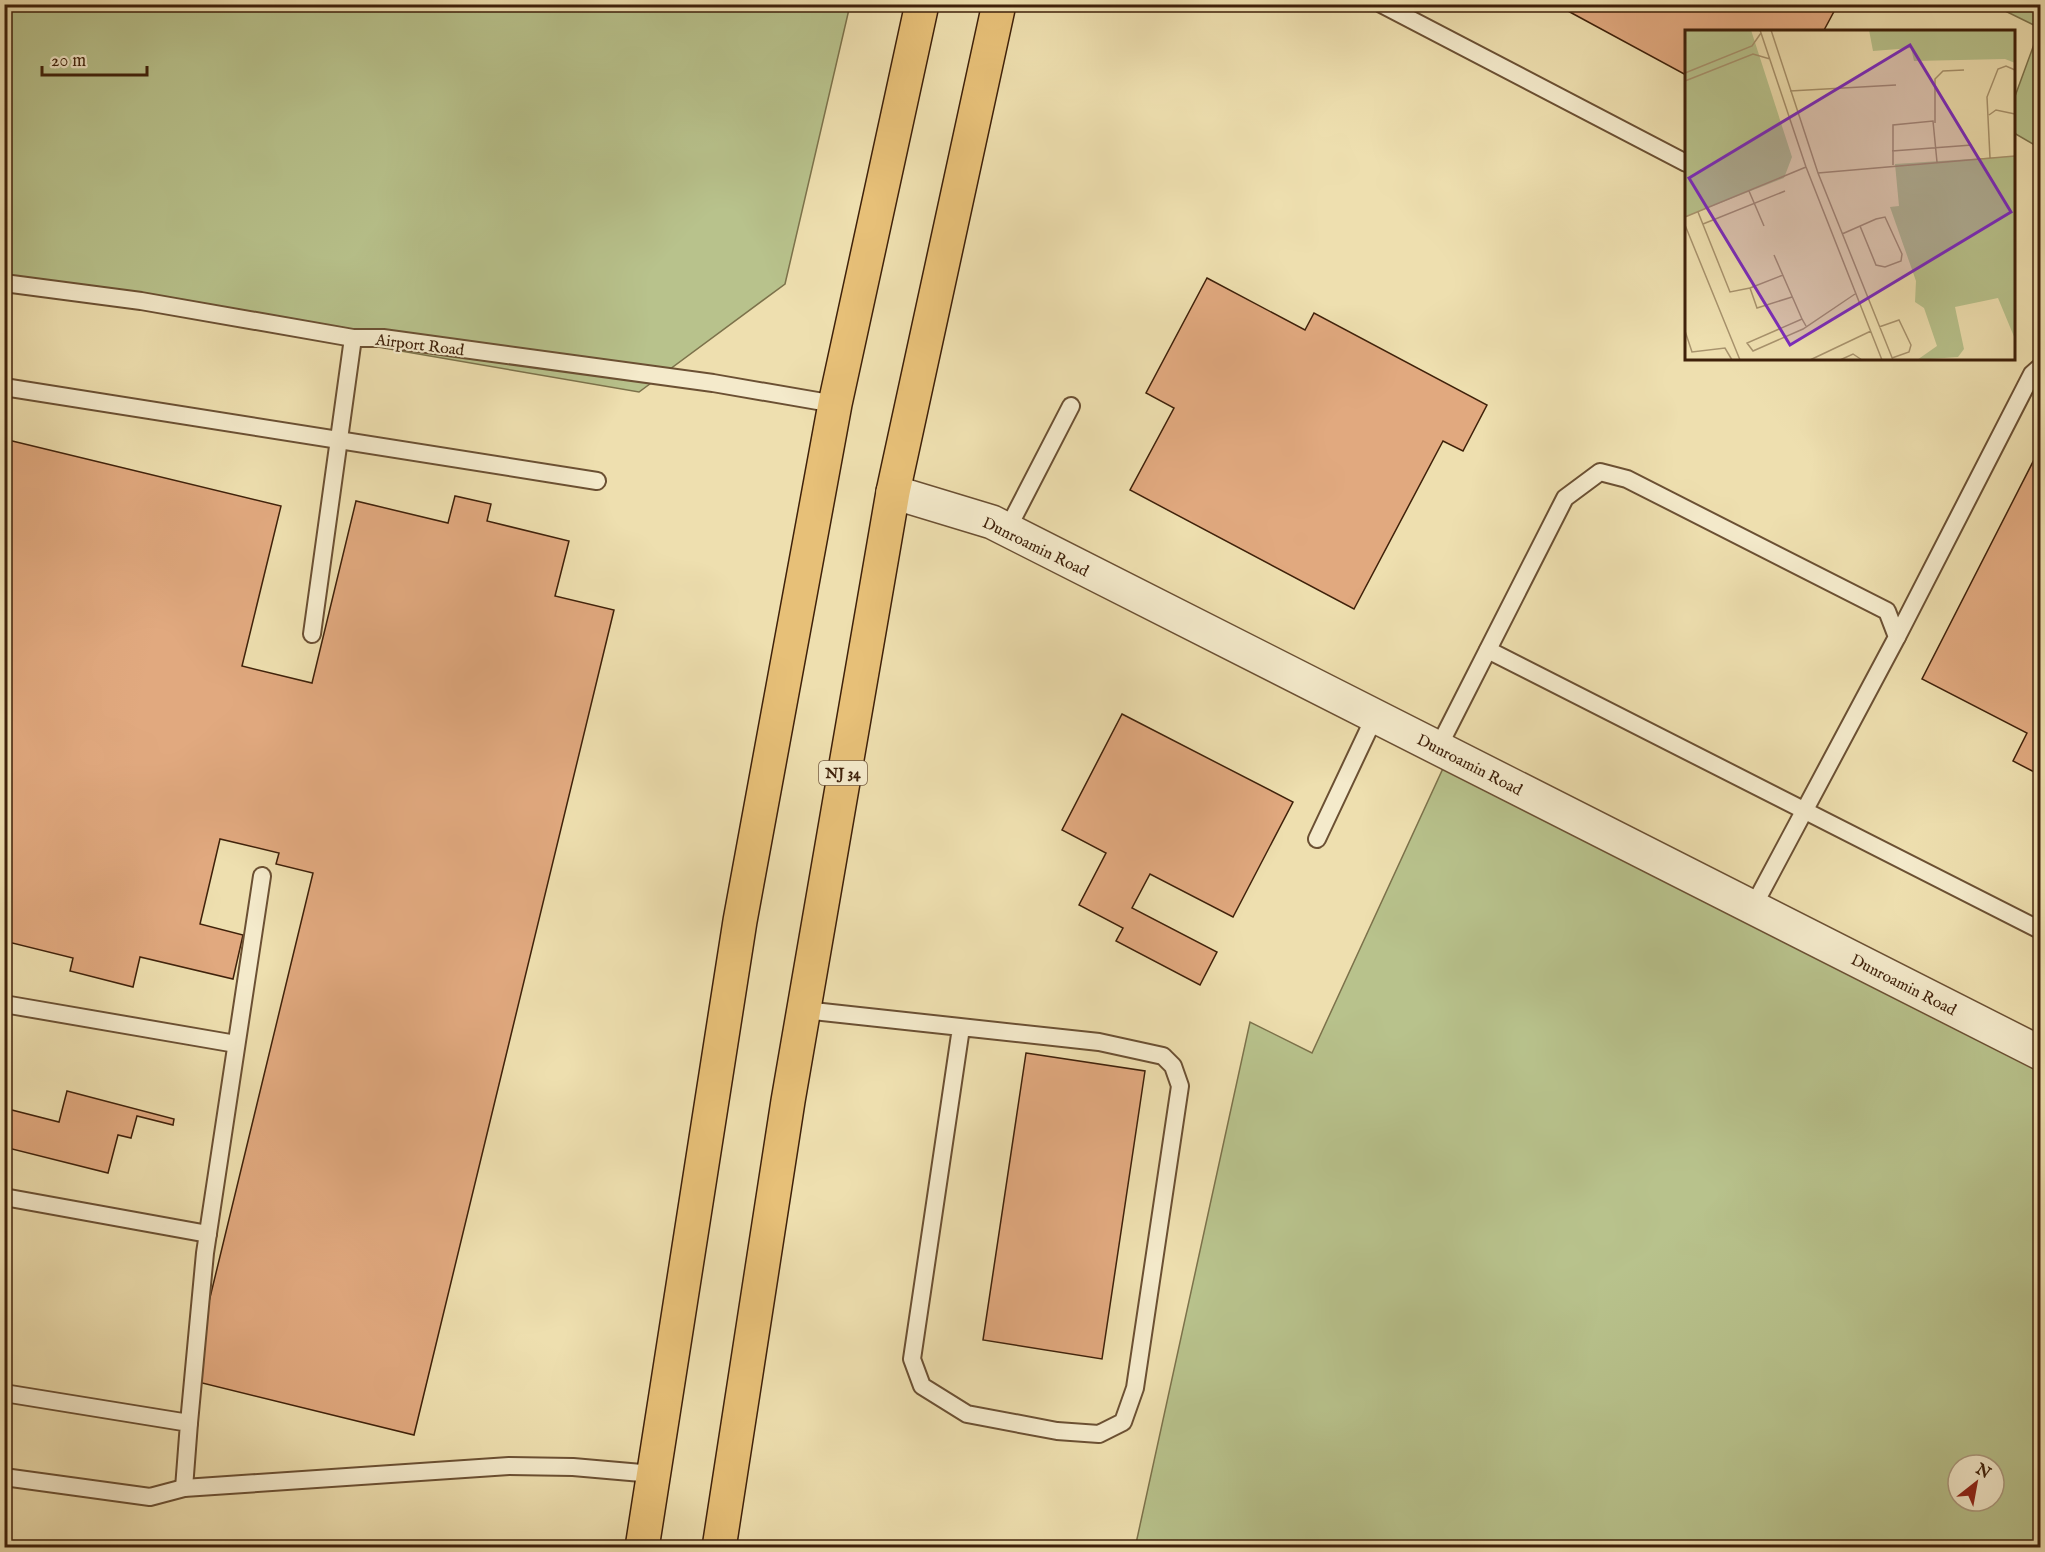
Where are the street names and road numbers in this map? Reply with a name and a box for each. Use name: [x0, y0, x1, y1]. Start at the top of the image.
street label: Airport Road: [373, 330, 466, 361]
street label: Dunroamin Road: [979, 513, 1092, 582]
street label: Dunroamin Road: [1413, 731, 1526, 801]
road number: NJ 34: [819, 761, 867, 785]
street label: Dunroamin Road: [1847, 951, 1960, 1021]

